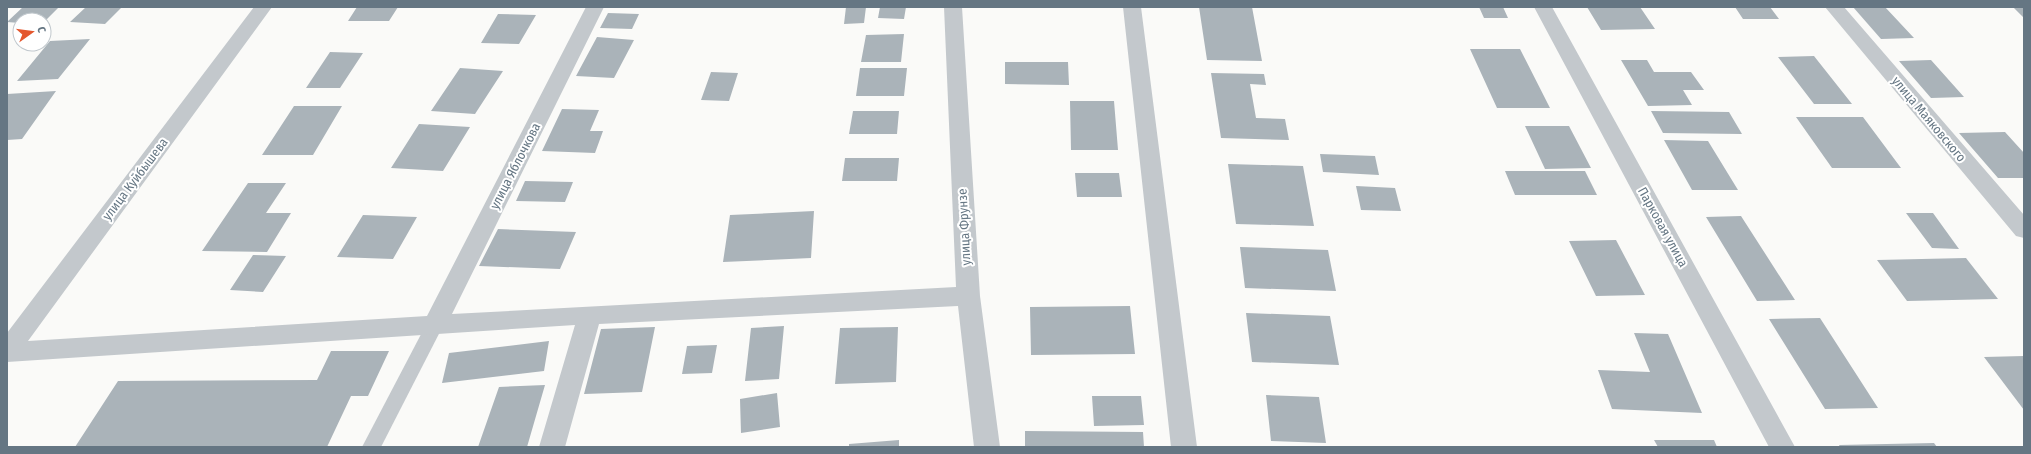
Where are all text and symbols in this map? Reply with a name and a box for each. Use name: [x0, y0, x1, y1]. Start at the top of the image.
north arrow: [12, 12, 52, 52]
text: С: [34, 25, 48, 34]
street label: улица Маяковского: [1889, 73, 1969, 165]
street label: улица Яблочкова: [487, 120, 543, 212]
street label: улица Куйбышева: [99, 135, 171, 223]
street label: Парковая улица: [1635, 185, 1691, 269]
street label: улица Фрунзе: [954, 188, 974, 266]

